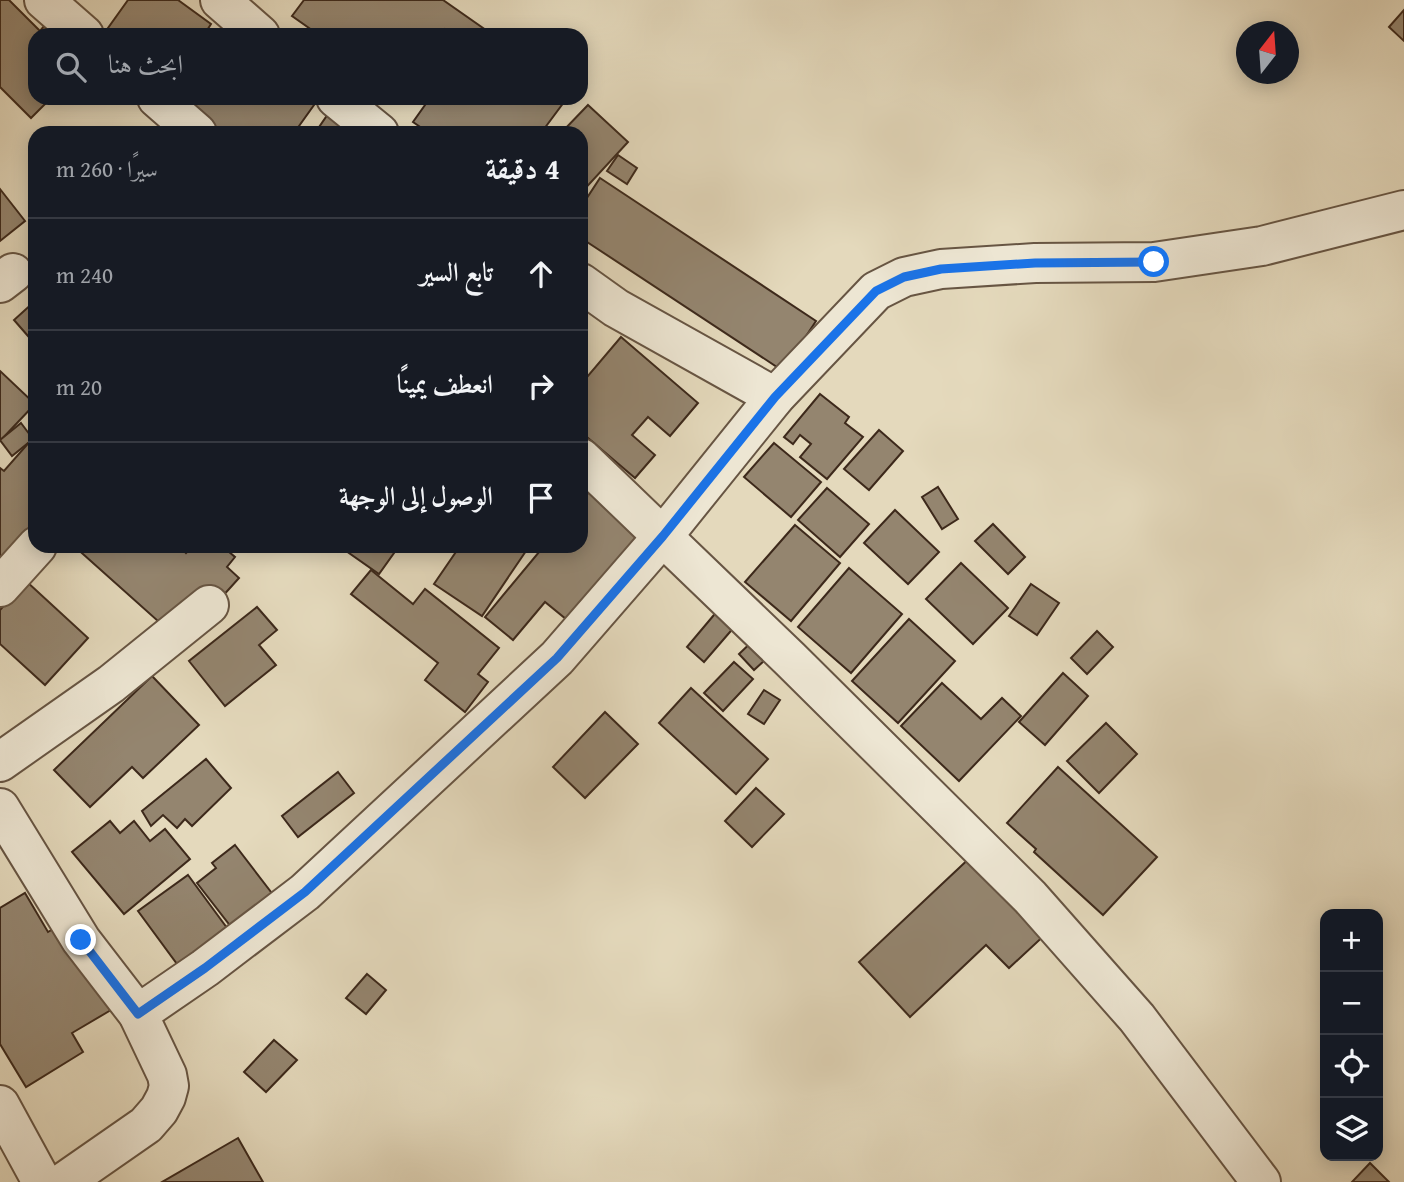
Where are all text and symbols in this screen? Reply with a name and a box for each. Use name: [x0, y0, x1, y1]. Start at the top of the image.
north arrow: [1236, 21, 1299, 84]
search box: [28, 28, 588, 105]
text: ابحث هنا: [108, 44, 183, 83]
icon: search: [52, 48, 90, 86]
text: 4 دقيقة: [485, 146, 560, 190]
text: سيرًا · 260 m: [56, 152, 158, 185]
route start: [1138, 246, 1169, 277]
text: تابع السير: [419, 252, 493, 291]
icon: ahead: [522, 255, 560, 293]
text: 240 m: [56, 258, 113, 291]
text: انعطف يمينًا: [397, 364, 493, 403]
icon: right: [522, 367, 560, 405]
text: 20 m: [56, 370, 102, 403]
text: الوصول إلى الوجهة: [339, 476, 493, 515]
icon: arrive: [522, 479, 560, 517]
map controls: [1320, 909, 1383, 1161]
button: +: [1320, 909, 1383, 972]
route end: [65, 924, 96, 955]
button: −: [1320, 972, 1383, 1035]
button: locate: [1320, 1035, 1383, 1098]
button: layers: [1320, 1098, 1383, 1161]

